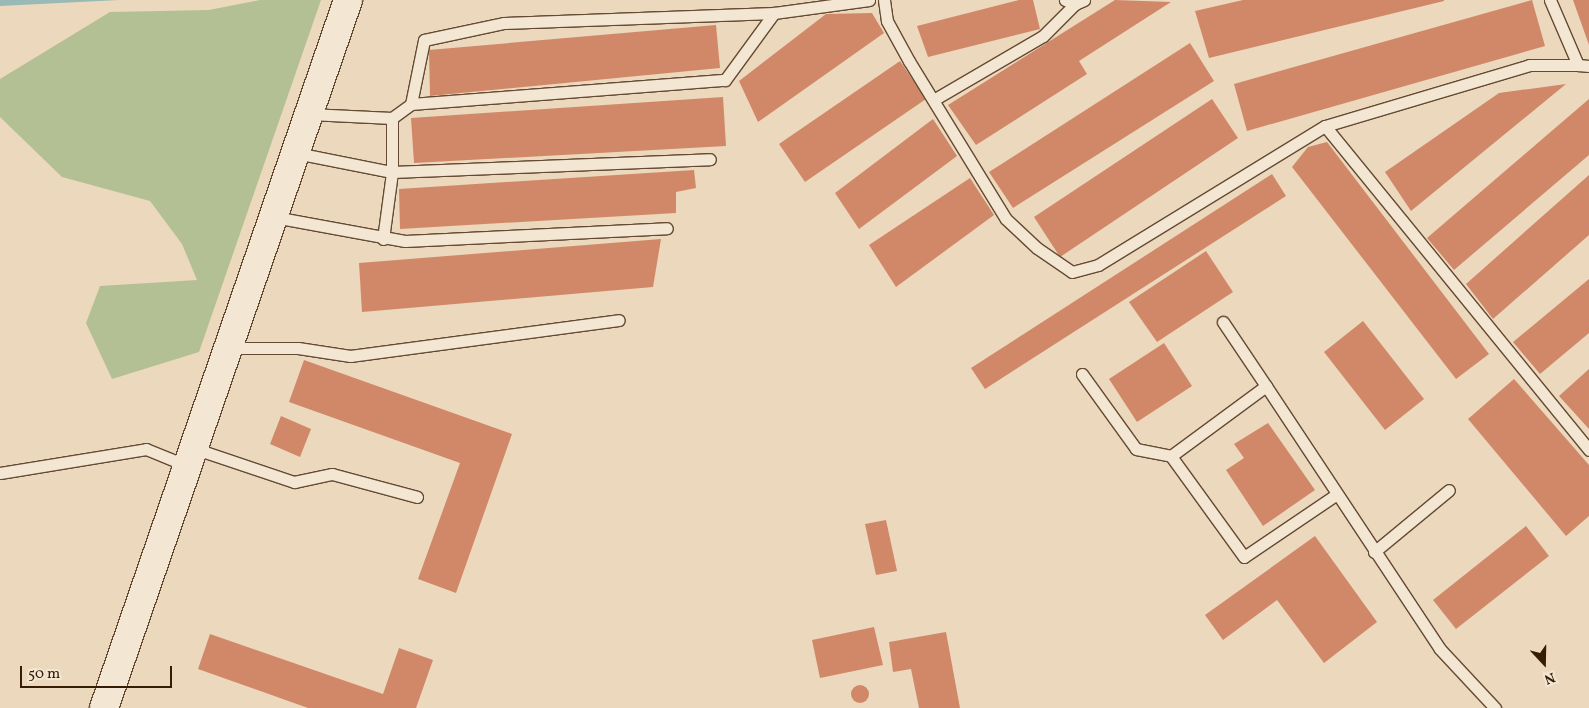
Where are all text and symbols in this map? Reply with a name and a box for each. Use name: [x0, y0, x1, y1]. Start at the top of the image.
north arrow: [1519, 638, 1569, 688]
scale bar: [22, 656, 175, 688]
text: 50 m: [28, 664, 60, 685]
text: N: [1541, 667, 1558, 688]

